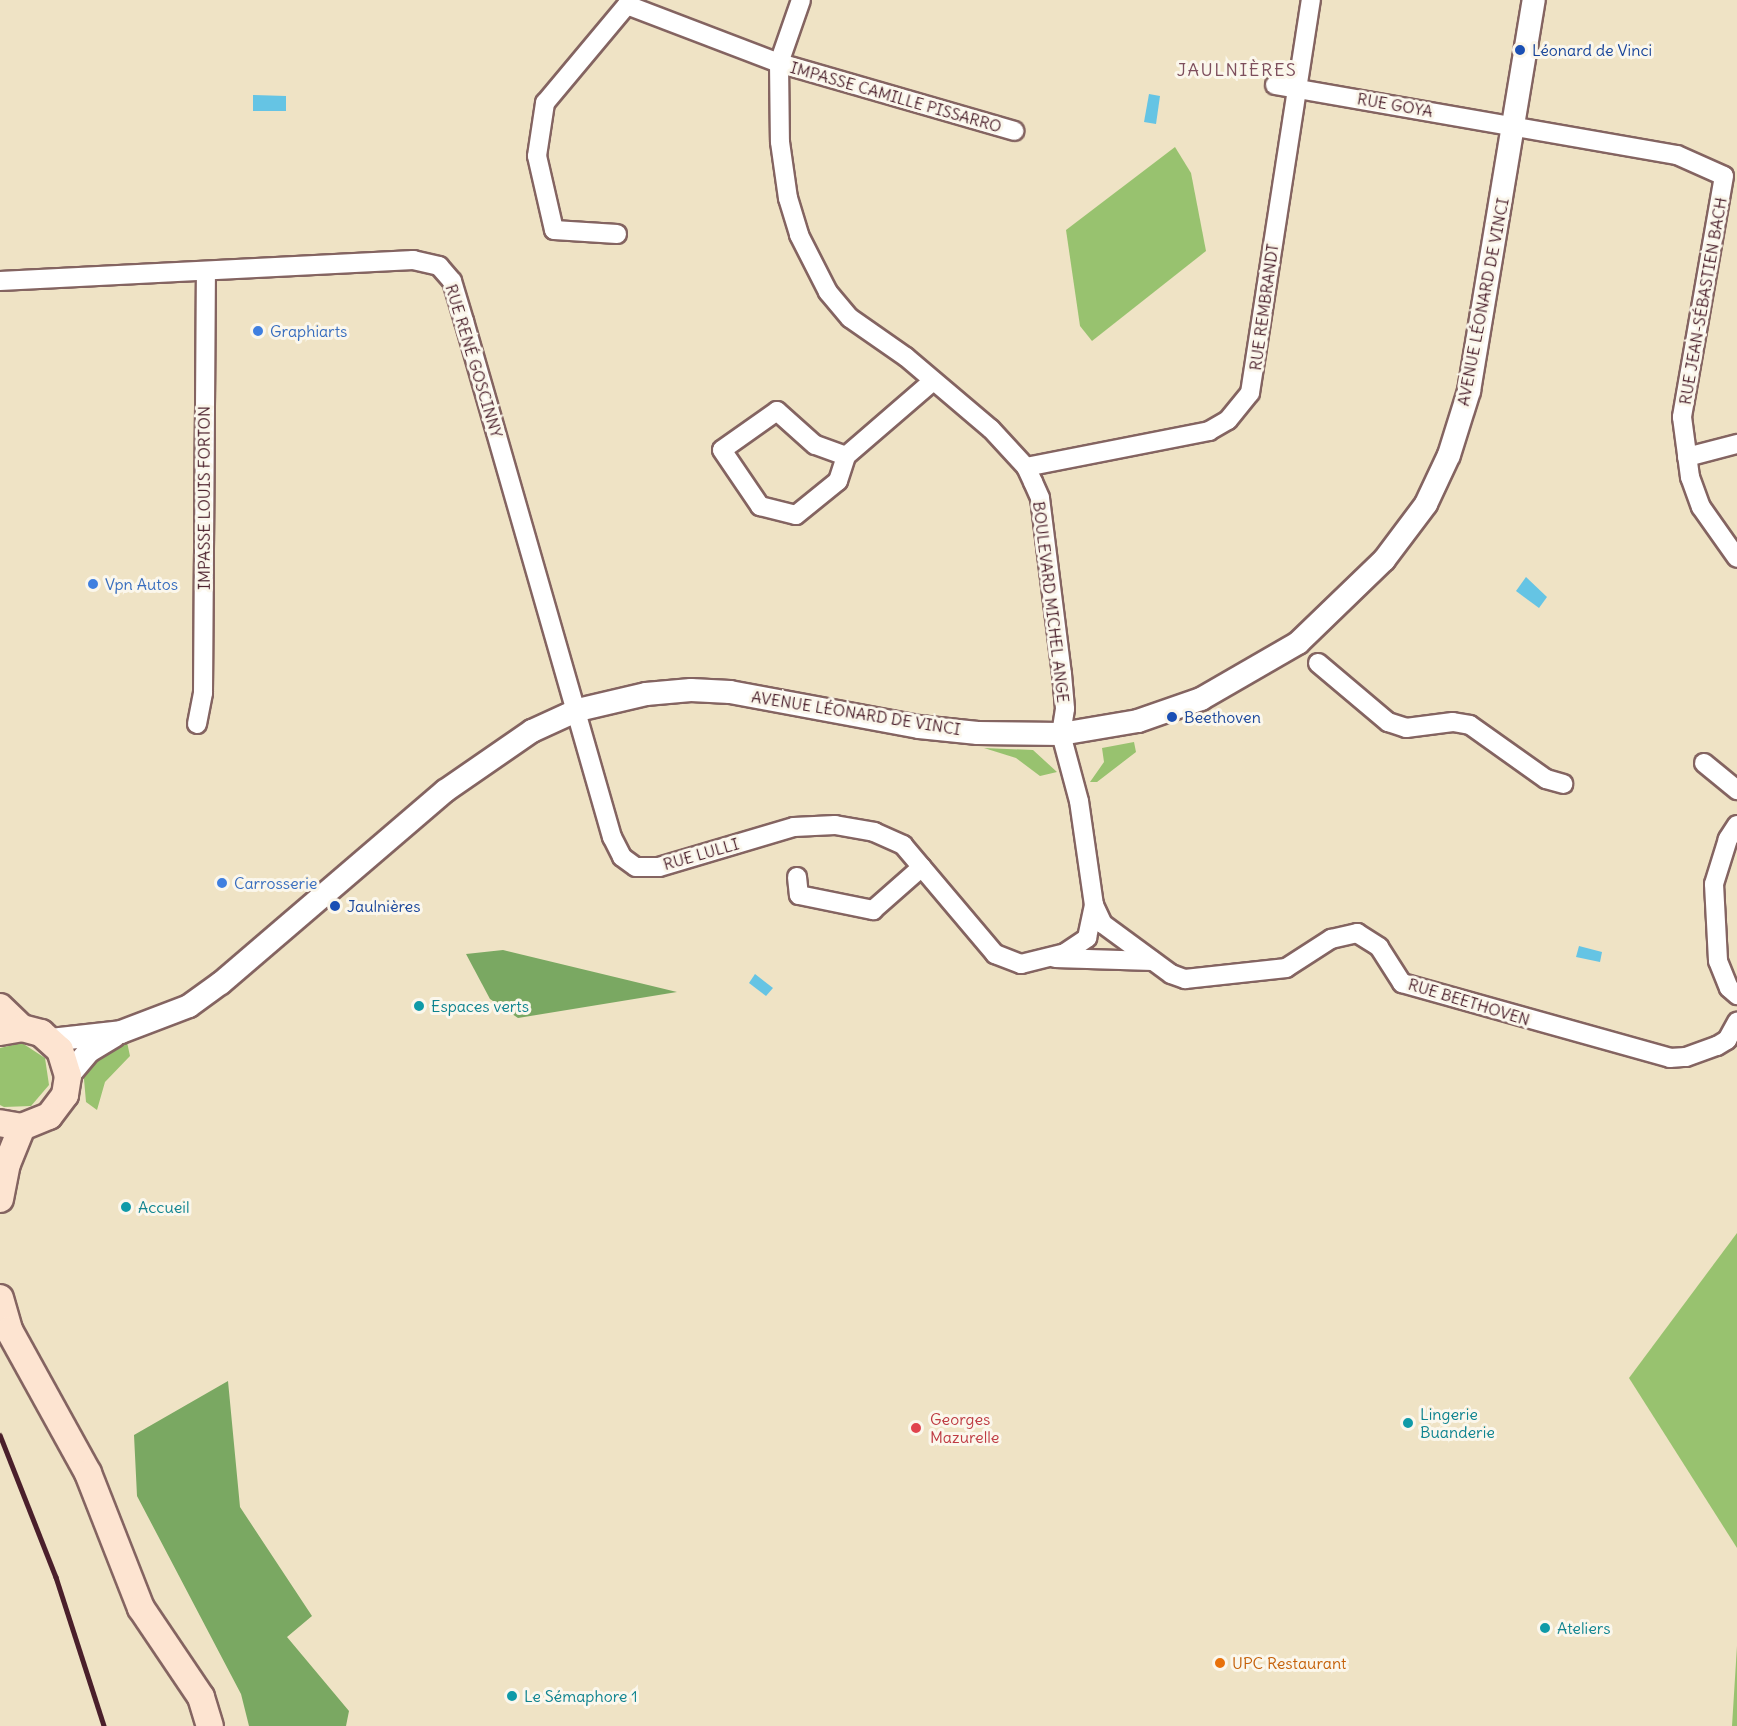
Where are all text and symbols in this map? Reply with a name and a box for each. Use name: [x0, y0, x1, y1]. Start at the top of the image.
place label: Léonard de Vinci: [1532, 40, 1652, 60]
marker: Léonard de Vinci: [1513, 43, 1527, 57]
street label: IMPASSE CAMILLE PISSARRO: [788, 58, 1004, 136]
district label: JAULNIÈRES: [1177, 59, 1297, 81]
street label: RUE GOYA: [1356, 89, 1434, 121]
street label: AVENUE LÉONARD DE VINCI: [1453, 196, 1513, 408]
street label: RUE JEAN-SÉBASTIEN BACH: [1675, 196, 1731, 406]
street label: RUE REMBRANDT: [1246, 242, 1282, 372]
street label: RUE RENÉ GOSCINNY: [442, 282, 506, 440]
place label: Graphiarts: [270, 321, 347, 341]
marker: Graphiarts: [251, 324, 265, 338]
street label: IMPASSE LOUIS FORTON: [194, 406, 214, 590]
street label: BOULEVARD MICHEL ANGE: [1029, 500, 1073, 704]
place label: Vpn Autos: [105, 574, 178, 594]
marker: Vpn Autos: [86, 577, 100, 591]
street label: AVENUE LÉONARD DE VINCI: [750, 687, 962, 739]
place label: Beethoven: [1184, 707, 1261, 727]
marker: Beethoven: [1165, 710, 1179, 724]
street label: RUE LULLI: [661, 834, 741, 874]
place label: Carrosserie: [234, 873, 317, 893]
marker: Carrosserie: [215, 876, 229, 890]
place label: Jaulnières: [347, 896, 421, 916]
marker: Jaulnières: [328, 899, 342, 913]
street label: RUE BEETHOVEN: [1406, 974, 1532, 1030]
place label: Espaces verts: [431, 996, 529, 1016]
marker: Espaces verts: [412, 999, 426, 1013]
place label: Accueil: [138, 1197, 189, 1217]
marker: Accueil: [119, 1200, 133, 1214]
place label: Lingerie Buanderie: [1420, 1404, 1495, 1442]
place label: Georges Mazurelle: [930, 1409, 999, 1447]
marker: Lingerie Buanderie: [1401, 1416, 1415, 1430]
marker: Georges Mazurelle: [907, 1419, 925, 1437]
place label: Ateliers: [1557, 1618, 1611, 1638]
marker: Ateliers: [1538, 1621, 1552, 1635]
place label: UPC Restaurant: [1232, 1653, 1346, 1673]
marker: UPC Restaurant: [1213, 1656, 1227, 1670]
place label: Le Sémaphore 1: [524, 1686, 638, 1706]
marker: Le Sémaphore 1: [505, 1689, 519, 1703]

